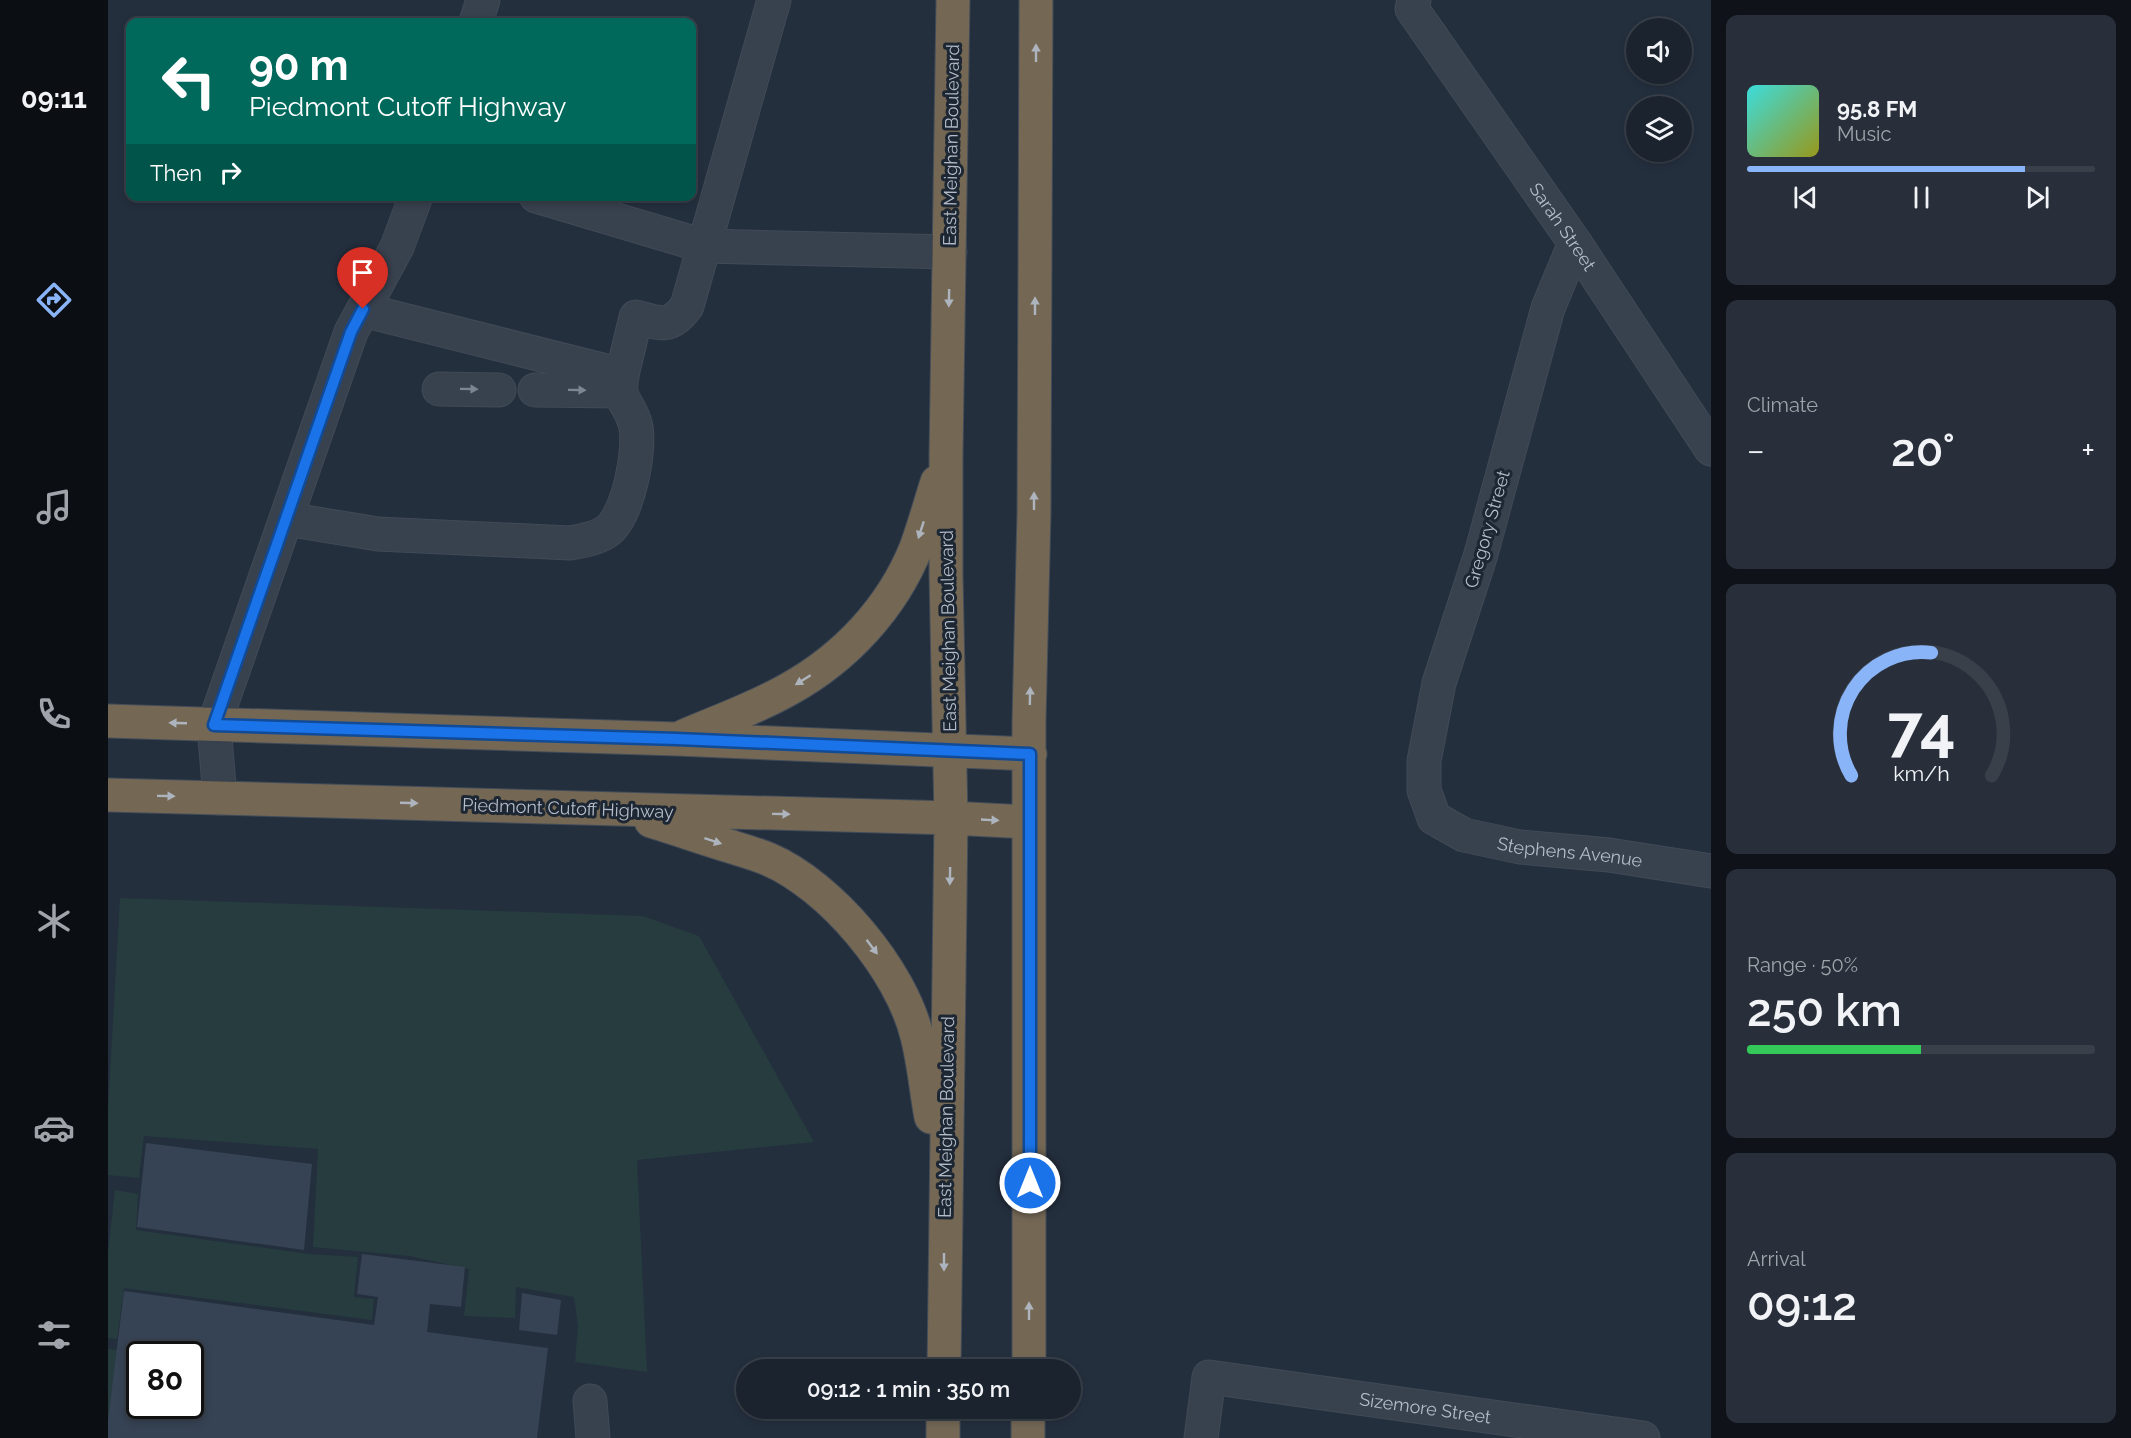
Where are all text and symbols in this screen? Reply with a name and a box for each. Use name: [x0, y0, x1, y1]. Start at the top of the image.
map controls: [1626, 18, 1692, 162]
button: sound: [1626, 18, 1692, 84]
text: 90 m: [249, 41, 349, 90]
icon: left: [150, 42, 228, 120]
one-way arrow: [1031, 43, 1041, 62]
street label: East Meighan Boulevard: [939, 44, 963, 246]
text: 09:11: [21, 83, 87, 114]
text: Piedmont Cutoff Highway: [249, 91, 566, 122]
button: layers: [1626, 96, 1692, 162]
text: 95.8 FM: [1837, 96, 1917, 122]
text: Music: [1837, 122, 1891, 146]
icon: right: [214, 156, 247, 189]
text: Then: [150, 160, 202, 186]
street label: Sarah Street: [1526, 178, 1601, 274]
icon: previous: [1789, 181, 1822, 214]
icon: pause: [1905, 181, 1938, 214]
icon: next: [2021, 181, 2054, 214]
pin: [337, 247, 388, 309]
icon: arrive: [346, 256, 379, 289]
icon: directions: [33, 279, 75, 321]
one-way arrow: [944, 288, 954, 307]
one-way arrow: [1030, 296, 1040, 315]
one-way arrow: [460, 385, 479, 394]
one-way arrow: [568, 385, 587, 395]
text: Climate: [1747, 393, 1818, 417]
text: 20°: [1891, 424, 1955, 477]
text: −: [1747, 431, 1765, 470]
text: +: [2081, 431, 2095, 470]
street label: Gregory Street: [1460, 468, 1514, 590]
icon: music: [33, 486, 75, 528]
one-way arrow: [1029, 491, 1039, 510]
one-way arrow: [916, 521, 925, 539]
street label: East Meighan Boulevard: [936, 530, 960, 732]
one-way arrow: [795, 675, 812, 686]
one-way arrow: [1025, 686, 1035, 705]
text: 74: [1887, 691, 1955, 765]
icon: phone: [33, 693, 75, 735]
one-way arrow: [169, 719, 188, 728]
text: km/h: [1893, 761, 1949, 786]
one-way arrow: [157, 792, 176, 801]
street label: Piedmont Cutoff Highway: [462, 794, 674, 822]
one-way arrow: [400, 799, 419, 808]
one-way arrow: [772, 809, 791, 818]
one-way arrow: [980, 815, 999, 824]
street label: Stephens Avenue: [1495, 832, 1644, 871]
one-way arrow: [704, 837, 722, 846]
one-way arrow: [945, 867, 955, 886]
icon: climate: [33, 900, 75, 942]
one-way arrow: [865, 940, 877, 955]
text: Range · 50%: [1747, 953, 1858, 977]
text: 250 km: [1747, 984, 1902, 1037]
street label: East Meighan Boulevard: [934, 1016, 958, 1218]
icon: car: [33, 1107, 75, 1149]
position arrow: [998, 1151, 1062, 1215]
text: Arrival: [1747, 1247, 1806, 1271]
one-way arrow: [940, 1253, 949, 1272]
text: 09:12: [1747, 1278, 1857, 1331]
one-way arrow: [1024, 1302, 1034, 1321]
icon: filters: [33, 1314, 75, 1356]
speed limit sign: 80: [126, 1341, 204, 1419]
text: 09:12 · 1 min · 350 m: [807, 1376, 1010, 1402]
street label: Sizemore Street: [1358, 1388, 1492, 1427]

